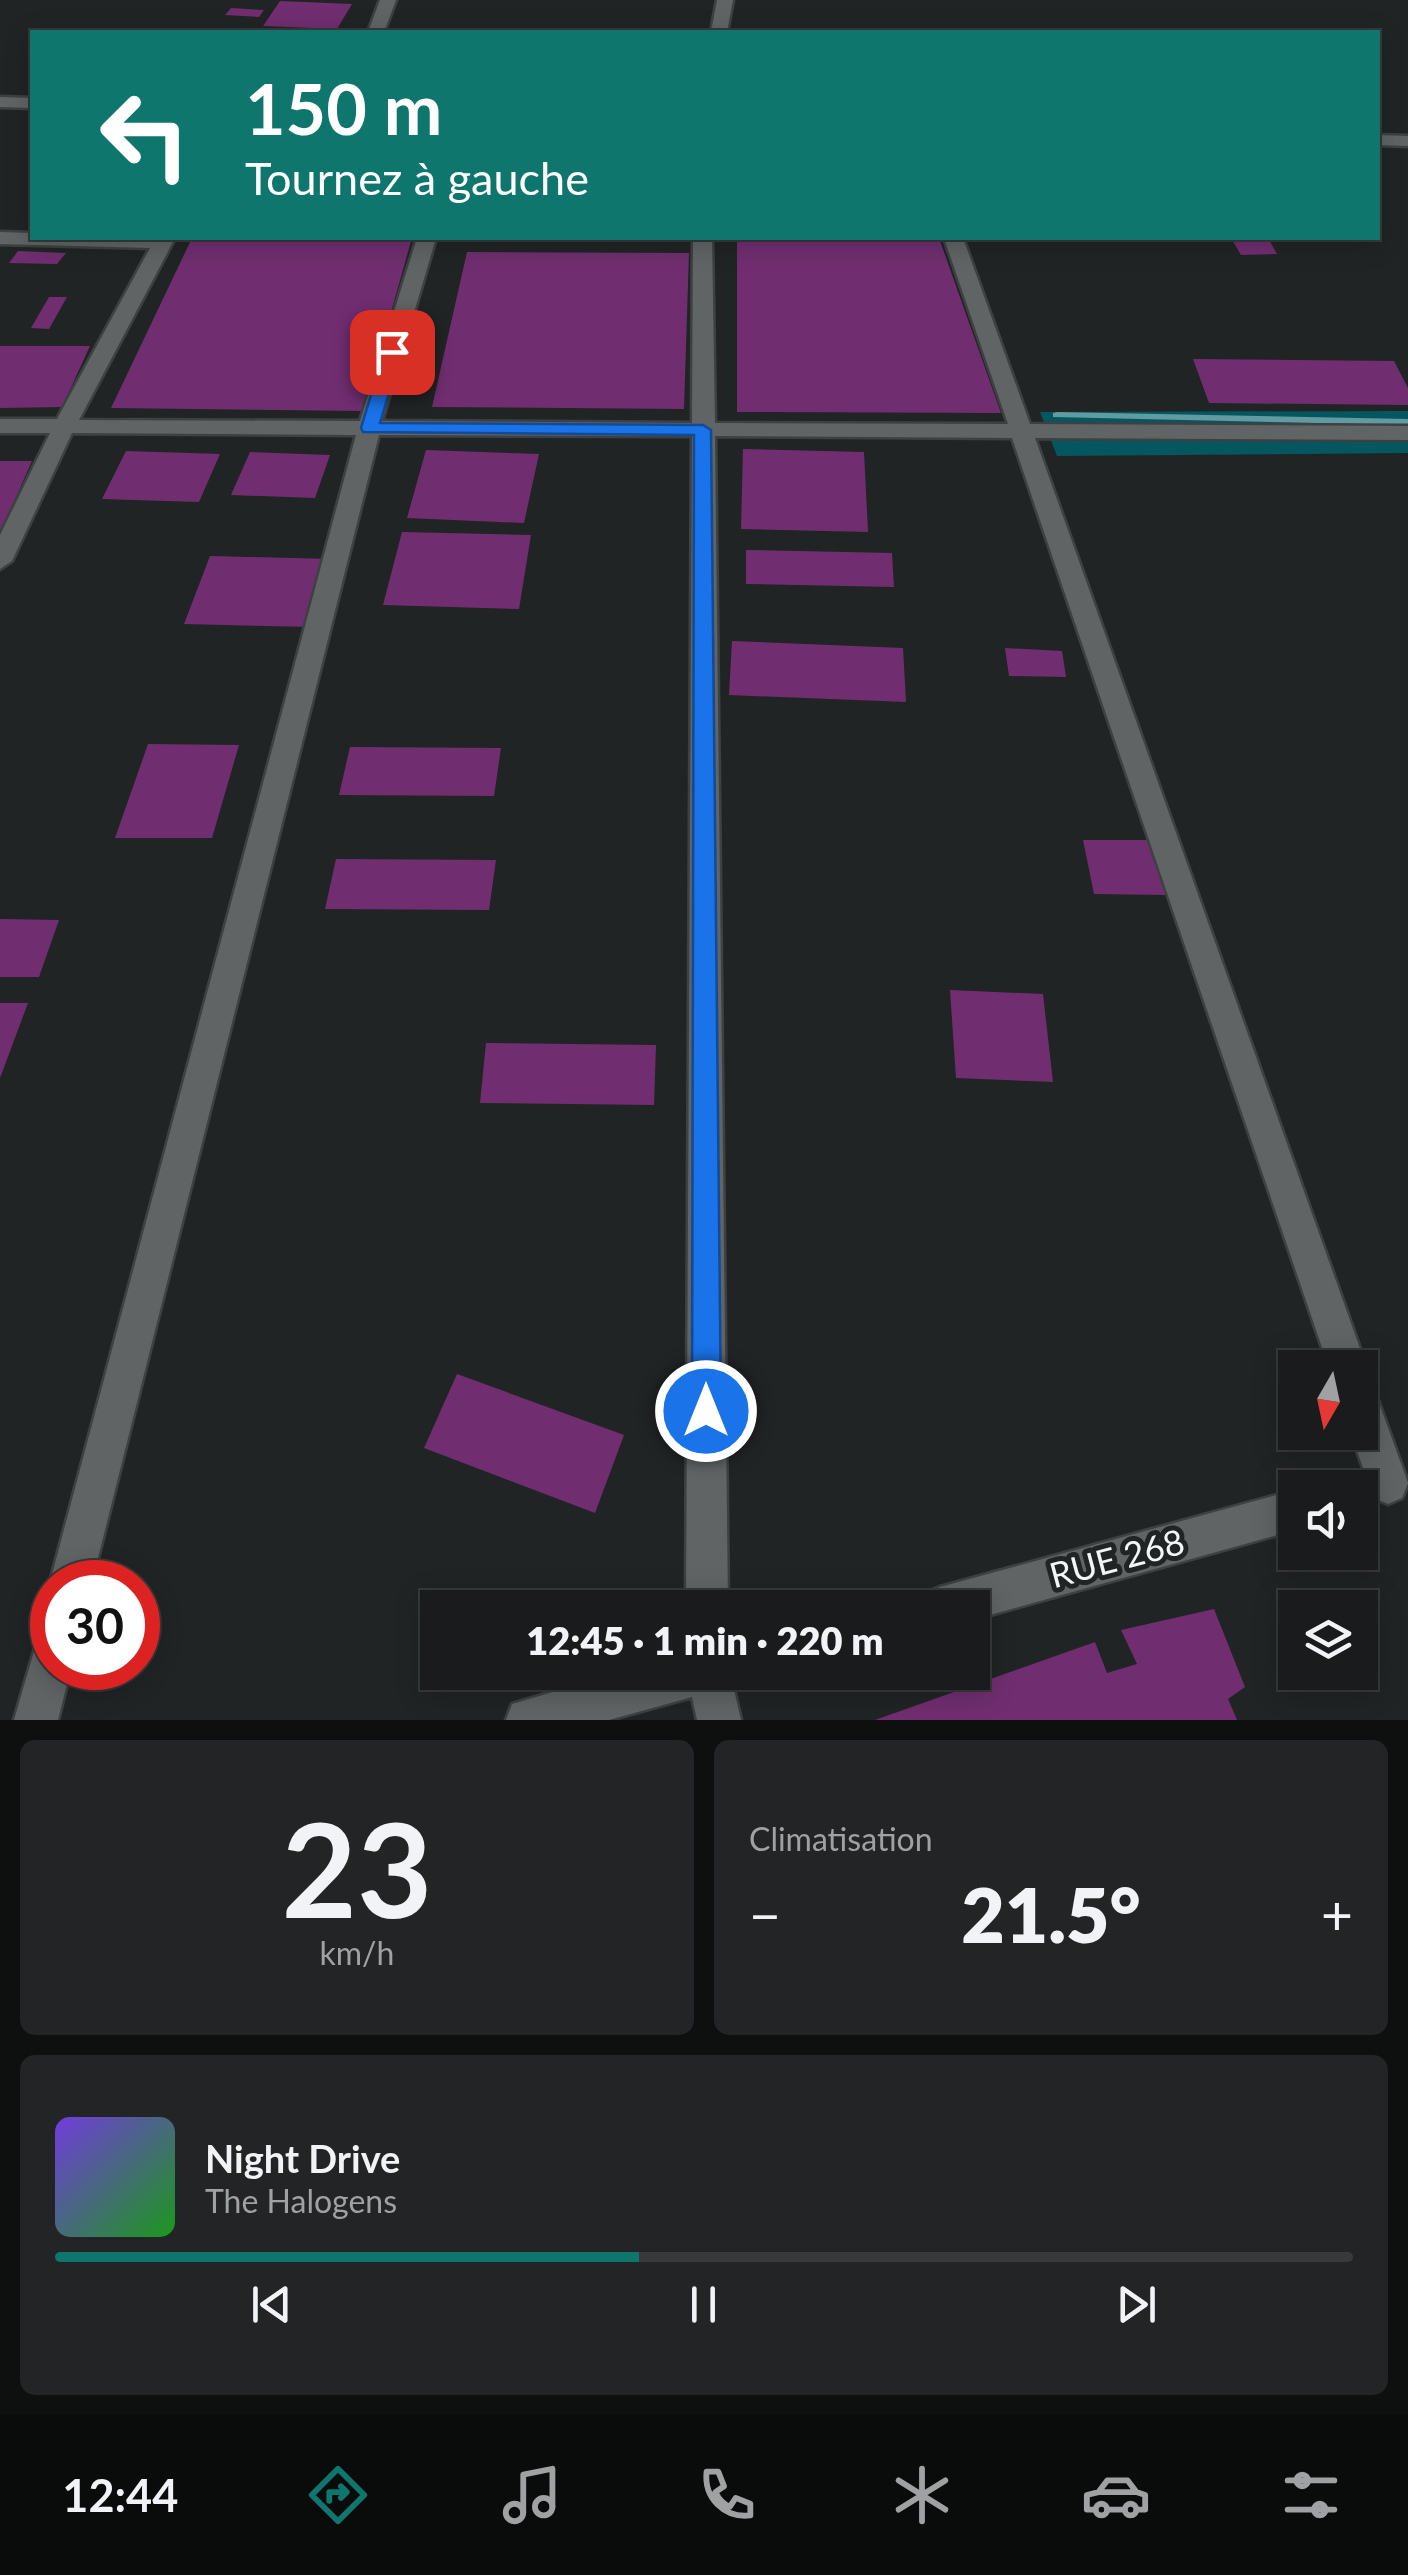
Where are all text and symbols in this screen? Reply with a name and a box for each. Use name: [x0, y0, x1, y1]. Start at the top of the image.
text: 150 m: [245, 66, 442, 150]
icon: left: [80, 70, 210, 200]
text: Tournez à gauche: [245, 151, 589, 205]
pin: [350, 310, 435, 395]
icon: arrive: [365, 325, 420, 380]
north arrow: [1278, 1350, 1378, 1450]
map controls: [1278, 1350, 1378, 1690]
position arrow: [654, 1359, 758, 1463]
button: sound: [1278, 1470, 1378, 1570]
street label: RUE 268: [1045, 1519, 1188, 1595]
speed limit sign: 30: [30, 1560, 160, 1690]
button: layers: [1278, 1590, 1378, 1690]
text: 12:45 · 1 min · 220 m: [526, 1617, 884, 1663]
text: 23: [282, 1790, 432, 1946]
text: Climatisation: [749, 1819, 933, 1858]
text: 21.5°: [961, 1869, 1141, 1959]
text: −: [749, 1881, 781, 1947]
text: +: [1321, 1881, 1353, 1947]
text: km/h: [320, 1933, 394, 1972]
text: Night Drive: [205, 2135, 400, 2181]
text: The Halogens: [205, 2181, 397, 2220]
icon: previous: [244, 2277, 299, 2332]
icon: pause: [676, 2277, 731, 2332]
icon: next: [1109, 2277, 1164, 2332]
icon: directions: [303, 2460, 373, 2530]
icon: music: [497, 2460, 567, 2530]
icon: phone: [692, 2460, 762, 2530]
icon: climate: [887, 2460, 957, 2530]
icon: car: [1081, 2460, 1151, 2530]
icon: filters: [1276, 2460, 1346, 2530]
text: 12:44: [62, 2468, 178, 2522]

